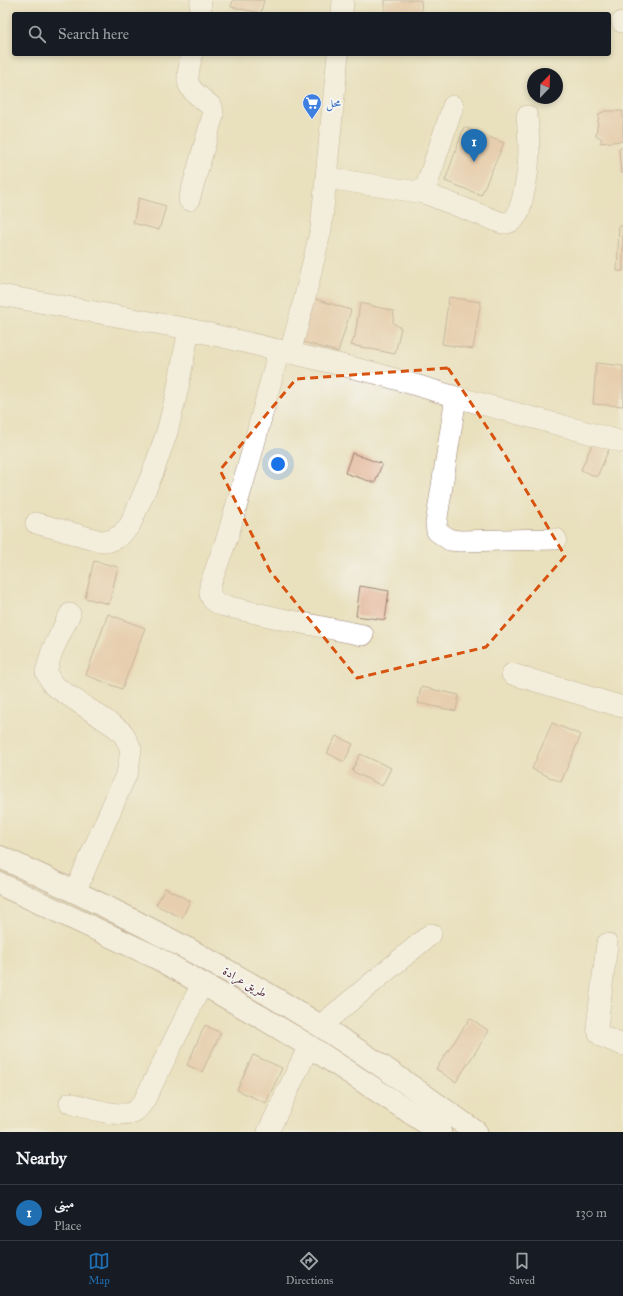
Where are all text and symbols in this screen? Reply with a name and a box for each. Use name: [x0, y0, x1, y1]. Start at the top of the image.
search box: [12, 12, 611, 56]
icon: search: [26, 23, 48, 45]
text: Search here: [58, 25, 129, 43]
north arrow: [527, 68, 563, 104]
supermarket icon: محل: [301, 92, 323, 120]
place label: محل: [326, 96, 342, 112]
pin: 1: [461, 129, 487, 162]
your location: [268, 454, 288, 474]
street label: طريق عرادة: [220, 964, 270, 1002]
text: Nearby: [16, 1148, 67, 1169]
text: مبنى: [54, 1194, 74, 1212]
text: 1: [26, 1205, 32, 1221]
text: 130 m: [575, 1205, 607, 1221]
text: Place: [54, 1218, 81, 1234]
tab: Map: [88, 1250, 110, 1287]
tab: Directions: [286, 1250, 333, 1287]
tab: Saved: [509, 1250, 535, 1287]

